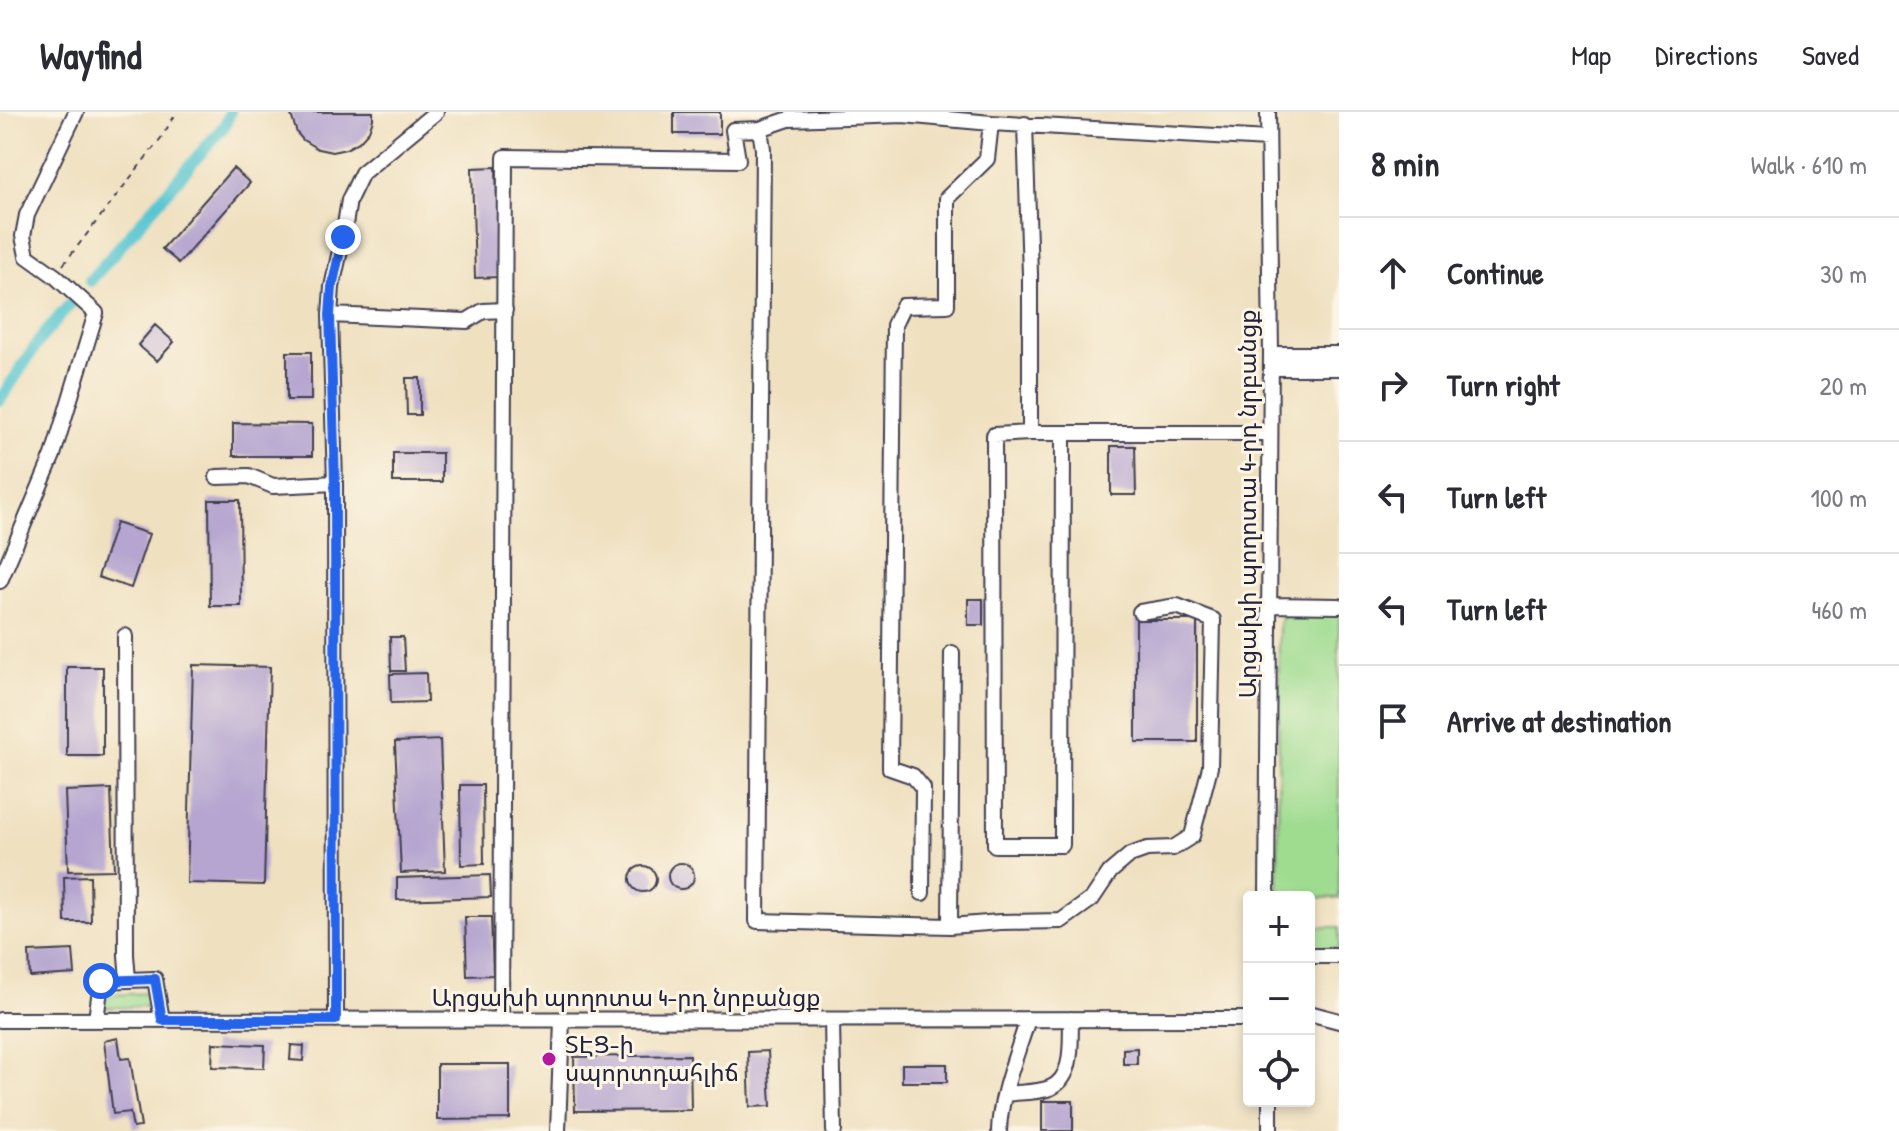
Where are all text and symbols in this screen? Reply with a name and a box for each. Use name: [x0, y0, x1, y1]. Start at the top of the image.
text: Wayfind: [40, 29, 142, 81]
text: Map: [1571, 36, 1611, 74]
text: Directions: [1655, 36, 1758, 74]
text: Saved: [1802, 36, 1859, 74]
text: 8 min: [1371, 141, 1440, 187]
text: Walk · 610 m: [1751, 147, 1867, 182]
route end: [325, 219, 361, 255]
icon: ahead: [1371, 251, 1415, 295]
text: Continue: [1447, 253, 1544, 293]
text: 30 m: [1820, 256, 1867, 291]
street label: Արցախի պողոտա 4-րդ նրբանցք: [1231, 309, 1263, 699]
icon: right: [1371, 363, 1415, 407]
text: Turn right: [1447, 365, 1560, 405]
text: 20 m: [1820, 368, 1867, 403]
icon: left: [1371, 475, 1415, 519]
text: Turn left: [1447, 477, 1546, 517]
text: 100 m: [1811, 480, 1867, 515]
icon: left: [1371, 587, 1415, 631]
text: Turn left: [1447, 589, 1546, 629]
text: 460 m: [1812, 592, 1867, 627]
icon: arrive: [1371, 699, 1415, 743]
text: Arrive at destination: [1447, 701, 1672, 741]
map controls: [1243, 891, 1315, 1107]
button: +: [1243, 891, 1315, 963]
route start: [83, 963, 119, 999]
button: −: [1243, 963, 1315, 1035]
street label: Արցախի պողոտա 4-րդ նրբանցք: [431, 981, 821, 1013]
place label: ՏԷՑ-ի սպորտդահլիճ: [565, 1028, 738, 1088]
button: locate: [1243, 1035, 1315, 1107]
marker: ՏԷՑ-ի սպորտդահլիճ: [540, 1050, 558, 1068]

